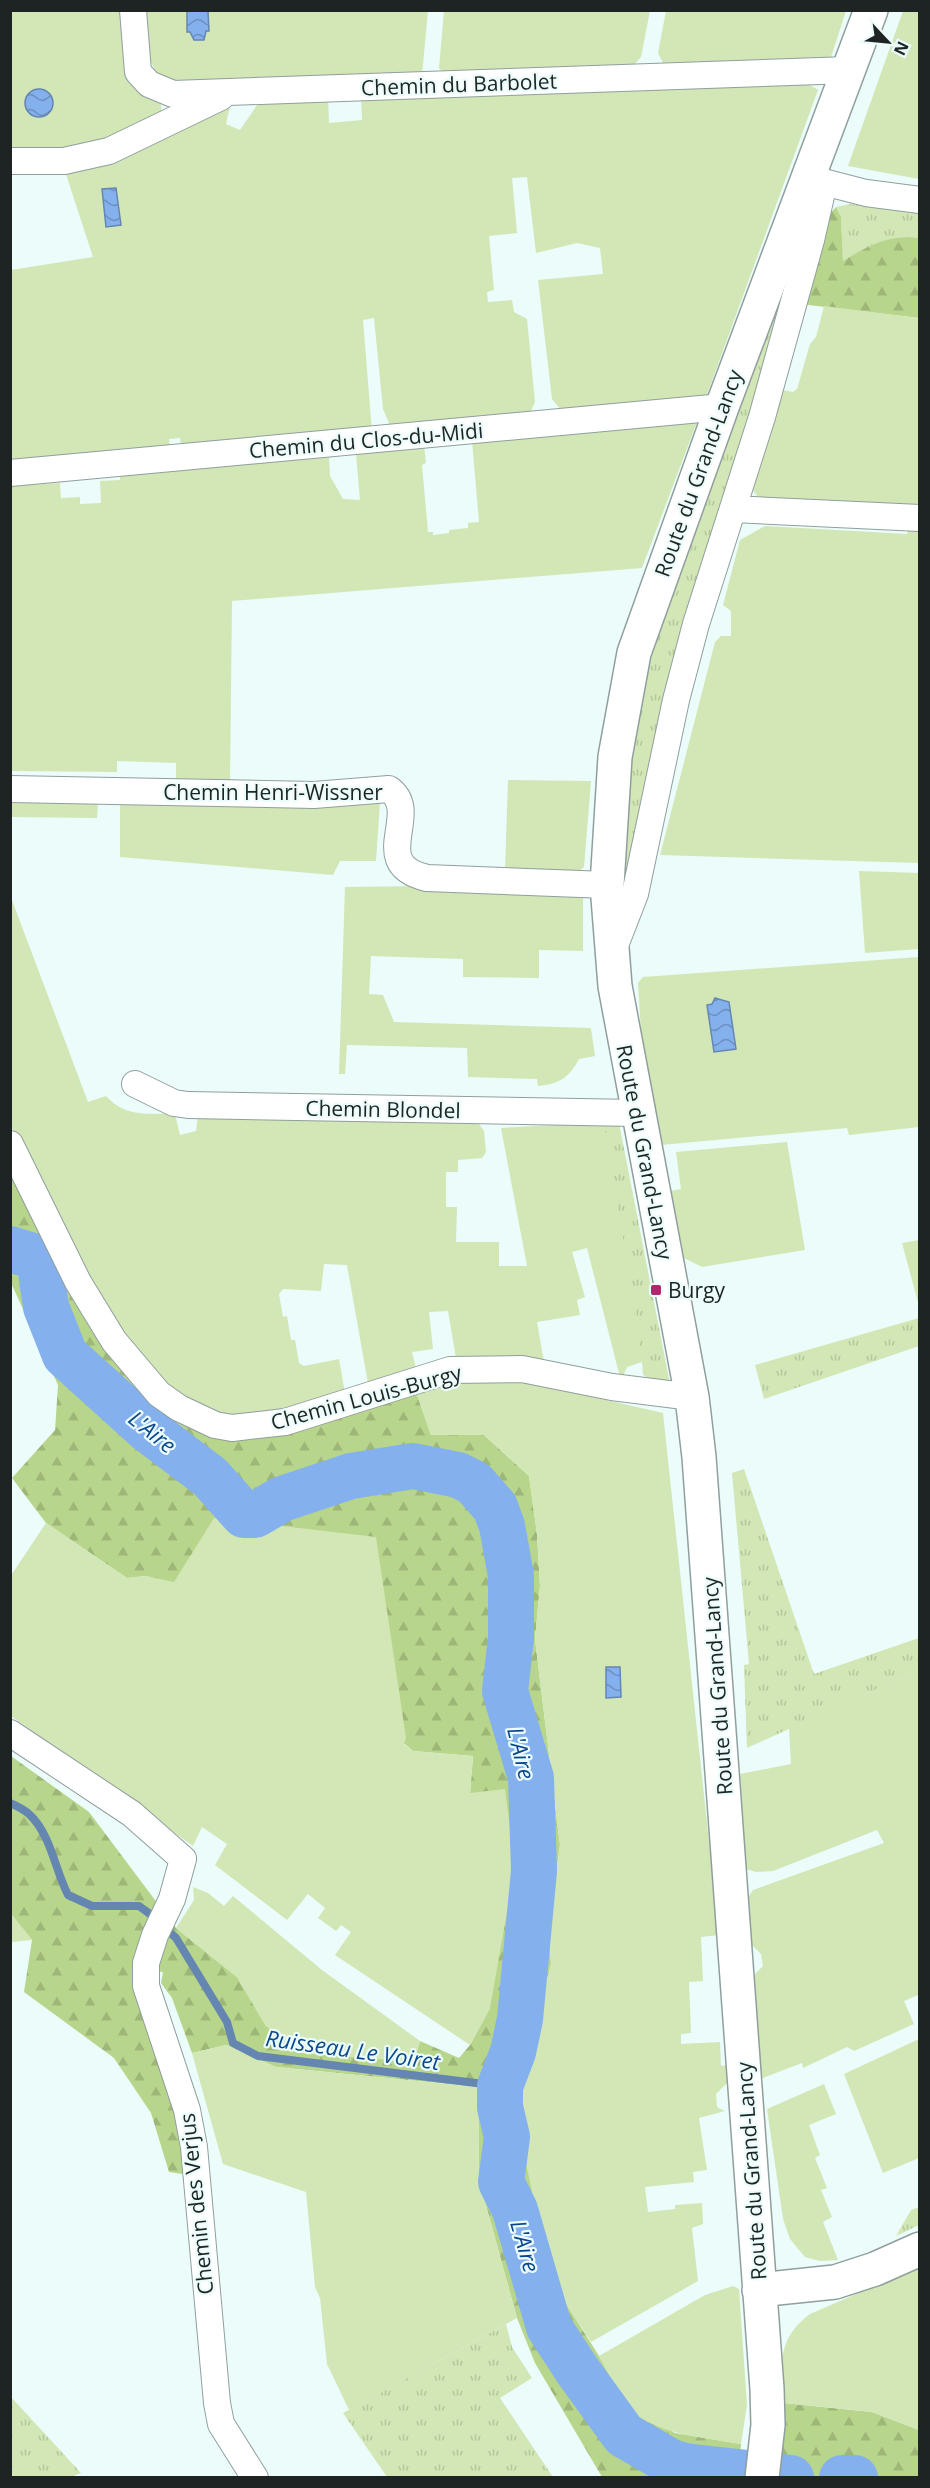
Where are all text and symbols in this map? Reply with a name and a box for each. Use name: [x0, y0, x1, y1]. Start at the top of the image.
north arrow: [858, 12, 918, 72]
text: N: [889, 38, 914, 59]
street label: Chemin du Barbolet: [361, 67, 557, 101]
street label: Route du Grand-Lancy: [647, 365, 749, 580]
street label: Chemin du Clos-du-Midi: [248, 416, 484, 464]
street label: Chemin Henri-Wissner: [163, 778, 383, 806]
street label: Route du Grand-Lancy: [610, 1042, 680, 1262]
street label: Chemin Blondel: [305, 1094, 461, 1124]
place label: Burgy: [668, 1276, 725, 1304]
marker: Burgy: [649, 1283, 663, 1297]
street label: Chemin Louis-Burgy: [267, 1358, 465, 1436]
water label: L'Aire: [123, 1403, 183, 1459]
street label: Route du Grand-Lancy: [695, 1576, 739, 1796]
water label: L'Aire: [501, 1724, 543, 1782]
water label: Ruisseau Le Voiret: [264, 2022, 443, 2076]
street label: Route du Grand-Lancy: [729, 2061, 773, 2281]
street label: Chemin des Verjus: [173, 2112, 219, 2296]
water label: L'Aire: [504, 2216, 548, 2276]

